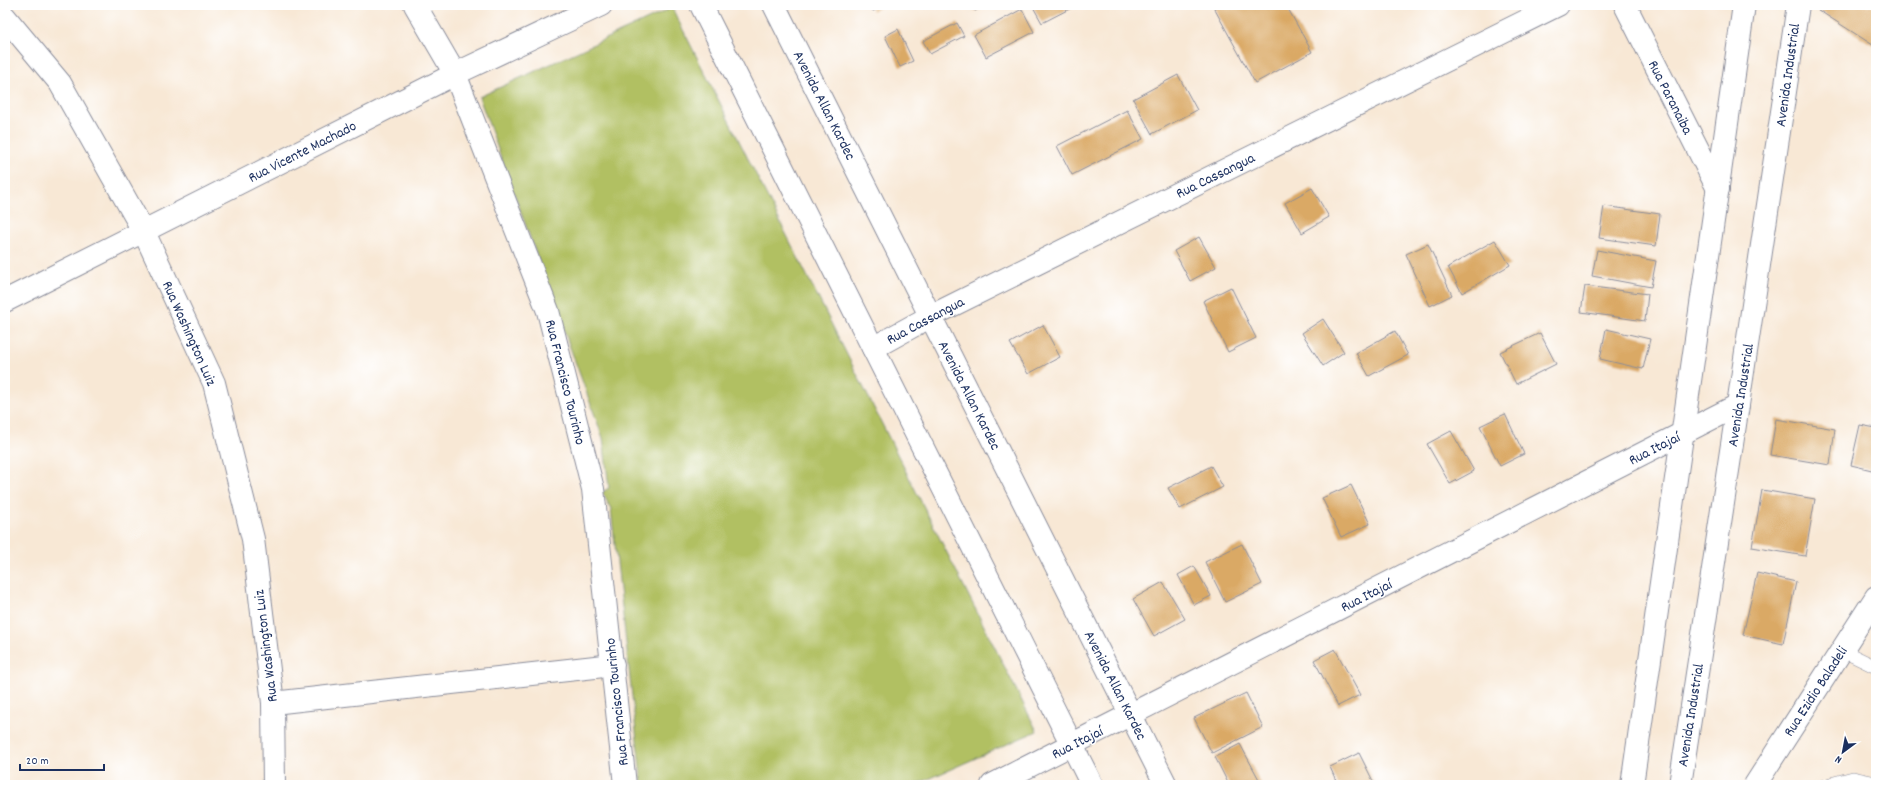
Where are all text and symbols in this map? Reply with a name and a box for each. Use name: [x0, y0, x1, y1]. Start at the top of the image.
street label: Avenida Industrial: [1771, 22, 1807, 128]
street label: Avenida Allan Kardec: [786, 47, 860, 164]
street label: Rua Paranaiba: [1641, 57, 1698, 140]
street label: Rua Vicente Machado: [245, 116, 361, 190]
street label: Rua Cassangua: [1173, 148, 1260, 205]
street label: Rua Washington Luiz: [155, 278, 221, 390]
street label: Rua Cassangua: [883, 292, 970, 352]
street label: Rua Francisco Tourinho: [538, 318, 590, 448]
street label: Avenida Allan Kardec: [931, 337, 1005, 454]
street label: Avenida Industrial: [1723, 342, 1761, 448]
street label: Rua Itajaí: [1625, 427, 1686, 472]
street label: Rua Itajaí: [1337, 574, 1398, 619]
street label: Rua Washington Luiz: [249, 588, 285, 703]
street label: Avenida Allan Kardec: [1077, 627, 1151, 744]
street label: Rua Francisco Tourinho: [600, 637, 636, 767]
street label: Rua Ezidio Baladeli: [1779, 642, 1854, 742]
street label: Avenida Industrial: [1673, 662, 1711, 768]
street label: Rua Itajaí: [1048, 721, 1109, 766]
north arrow: [1823, 732, 1863, 772]
scale bar: [20, 746, 104, 772]
text: N: [1832, 750, 1845, 767]
text: 20 m: [26, 753, 49, 770]

